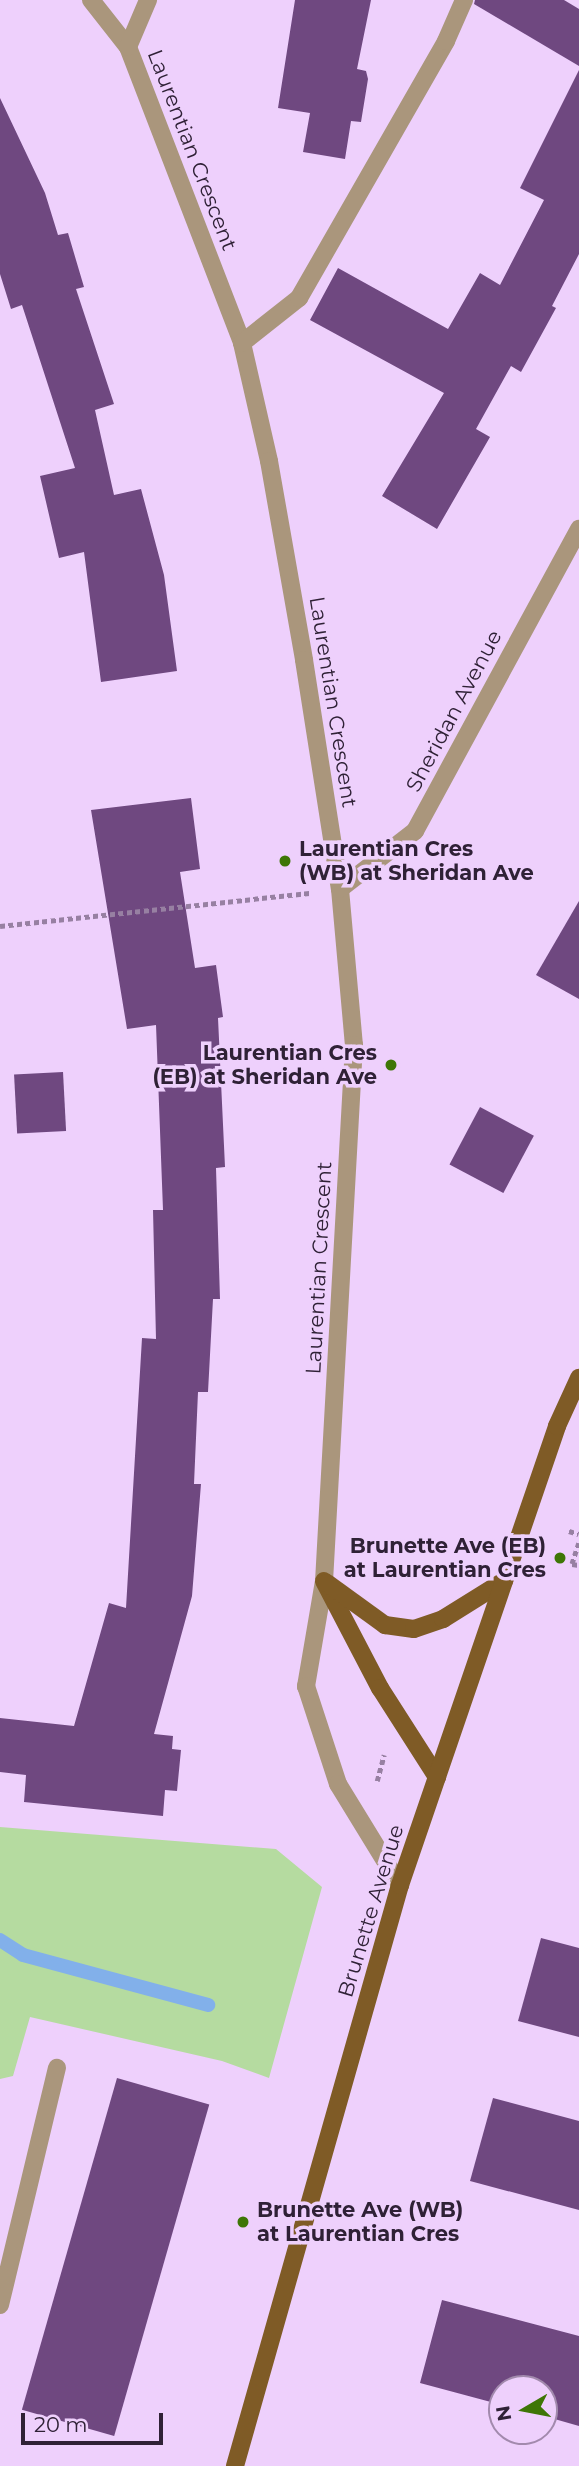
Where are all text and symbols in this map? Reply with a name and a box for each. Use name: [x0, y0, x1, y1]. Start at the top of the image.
street label: Laurentian Crescent: [142, 46, 242, 254]
street label: Laurentian Crescent: [304, 595, 362, 809]
street label: Sheridan Avenue: [401, 626, 507, 796]
place label: Laurentian Cres (WB) at Sheridan Ave: [299, 836, 534, 886]
marker: Laurentian Cres (WB) at Sheridan Ave: [277, 853, 293, 869]
place label: Laurentian Cres (EB) at Sheridan Ave: [152, 1040, 377, 1090]
marker: Laurentian Cres (EB) at Sheridan Ave: [383, 1057, 399, 1073]
street label: Laurentian Crescent: [301, 1161, 337, 1375]
place label: Brunette Ave (EB) at Laurentian Cres: [344, 1533, 546, 1583]
marker: Brunette Ave (EB) at Laurentian Cres: [552, 1550, 568, 1566]
street label: Brunette Avenue: [333, 1822, 409, 2000]
place label: Brunette Ave (WB) at Laurentian Cres: [257, 2197, 463, 2247]
marker: Brunette Ave (WB) at Laurentian Cres: [235, 2214, 251, 2230]
north arrow: [488, 2375, 558, 2445]
scale bar: [24, 2400, 166, 2444]
text: N: [491, 2404, 516, 2423]
text: 20 m: [34, 2412, 88, 2437]

